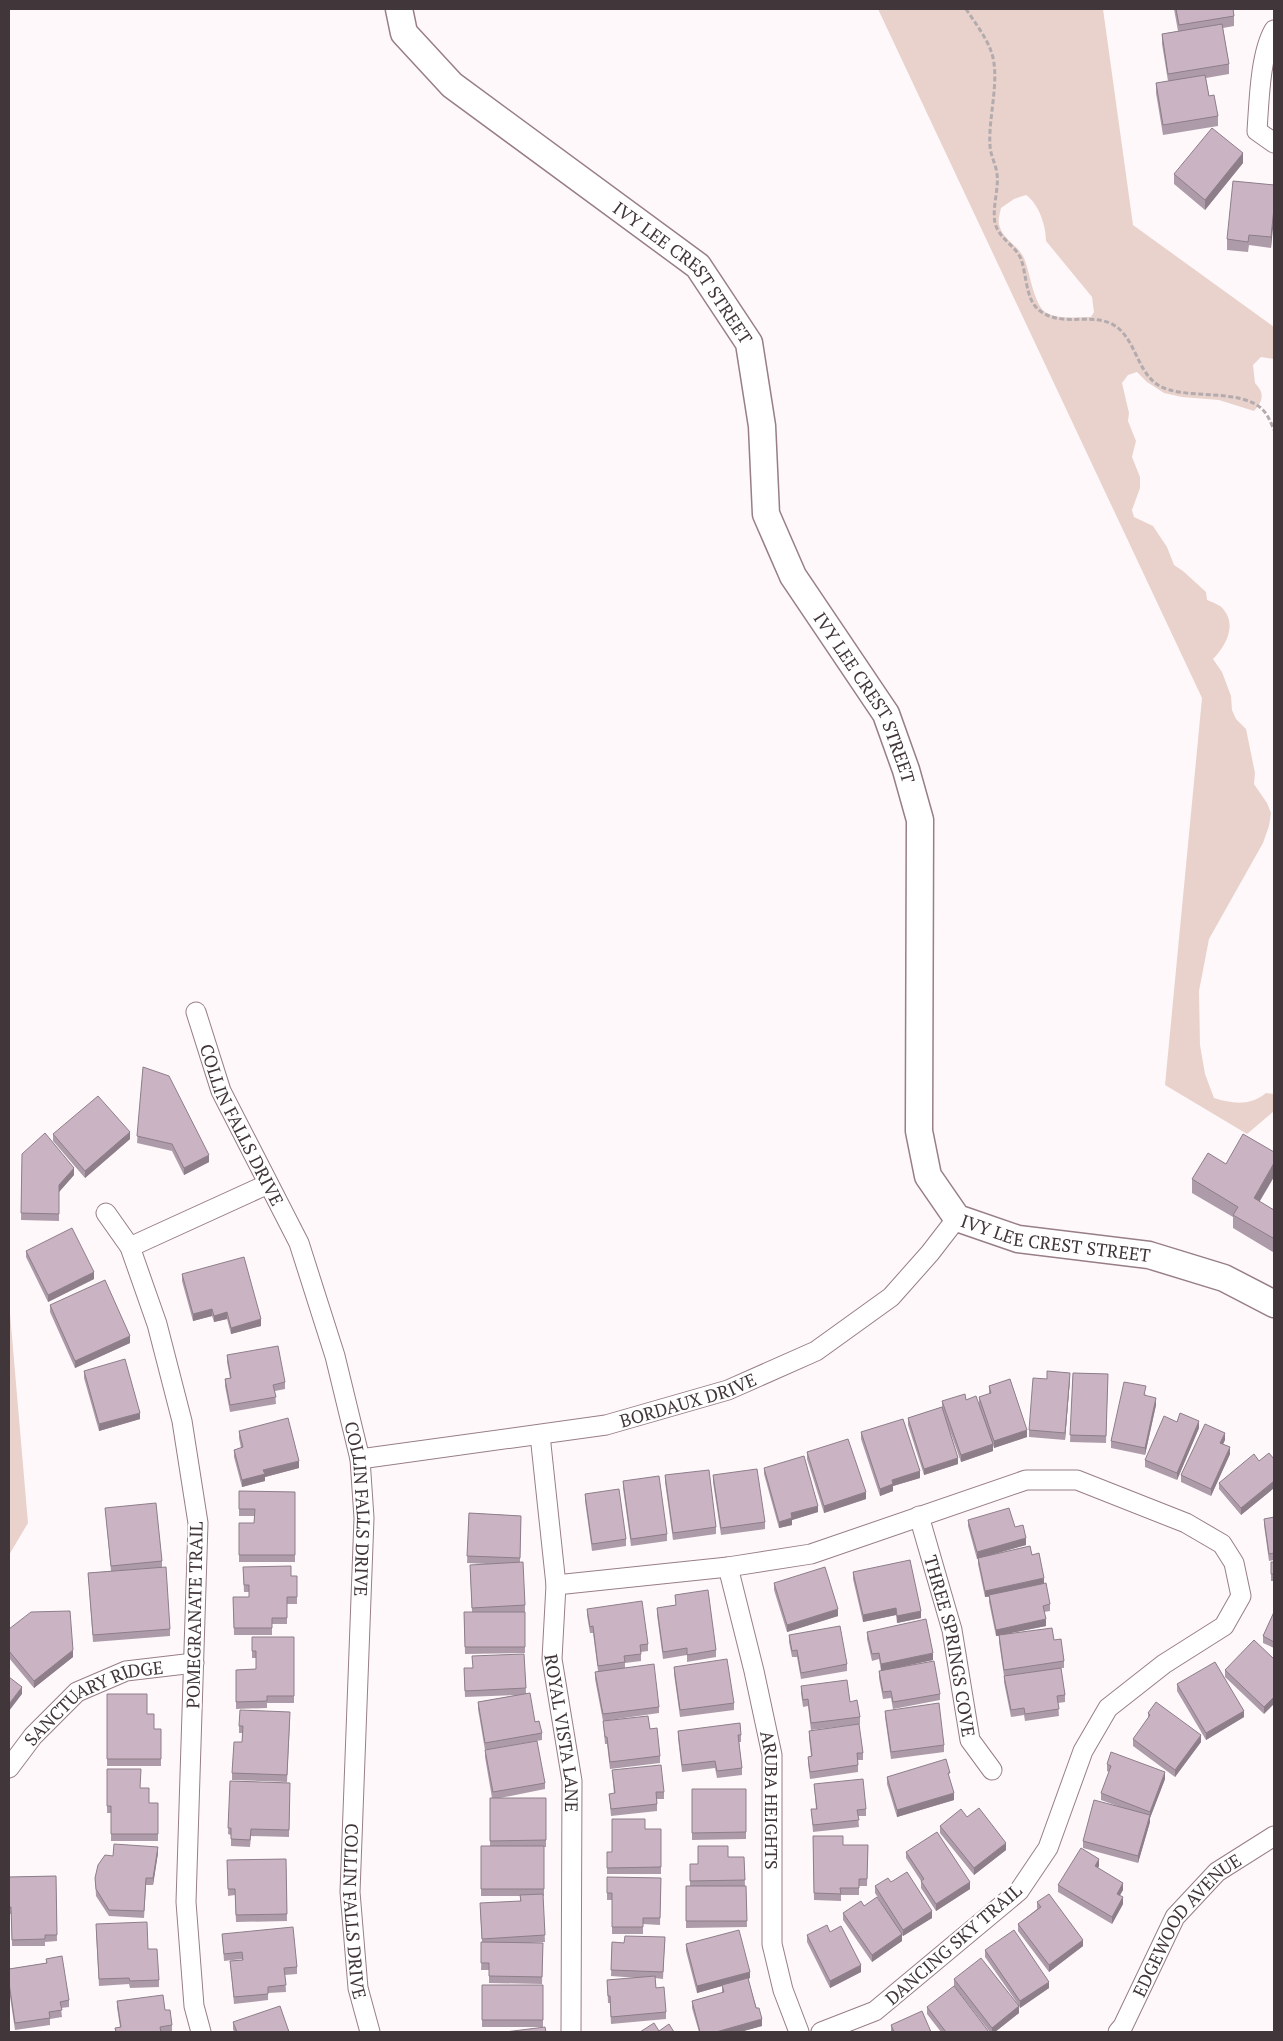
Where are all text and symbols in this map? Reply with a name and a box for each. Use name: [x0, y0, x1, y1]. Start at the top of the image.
street label: IVY LEE CREST STREET: [609, 196, 758, 348]
street label: IVY LEE CREST STREET: [809, 607, 921, 786]
street label: COLLIN FALLS DRIVE: [195, 1041, 290, 1210]
street label: IVY LEE CREST STREET: [958, 1208, 1152, 1267]
street label: BORDAUX DRIVE: [617, 1367, 760, 1432]
street label: COLLIN FALLS DRIVE: [339, 1419, 376, 1597]
street label: POMEGRANATE TRAIL: [180, 1521, 208, 1709]
street label: THREE SPRINGS COVE: [919, 1552, 981, 1739]
street label: ROYAL VISTA LANE: [539, 1652, 584, 1812]
street label: SANCTUARY RIDGE: [18, 1655, 164, 1750]
street label: ARUBA HEIGHTS: [755, 1728, 784, 1870]
street label: COLLIN FALLS DRIVE: [338, 1823, 372, 2002]
street label: EDGEWOOD AVENUE: [1127, 1848, 1246, 2001]
street label: DANCING SKY TRAIL: [880, 1878, 1026, 2010]

